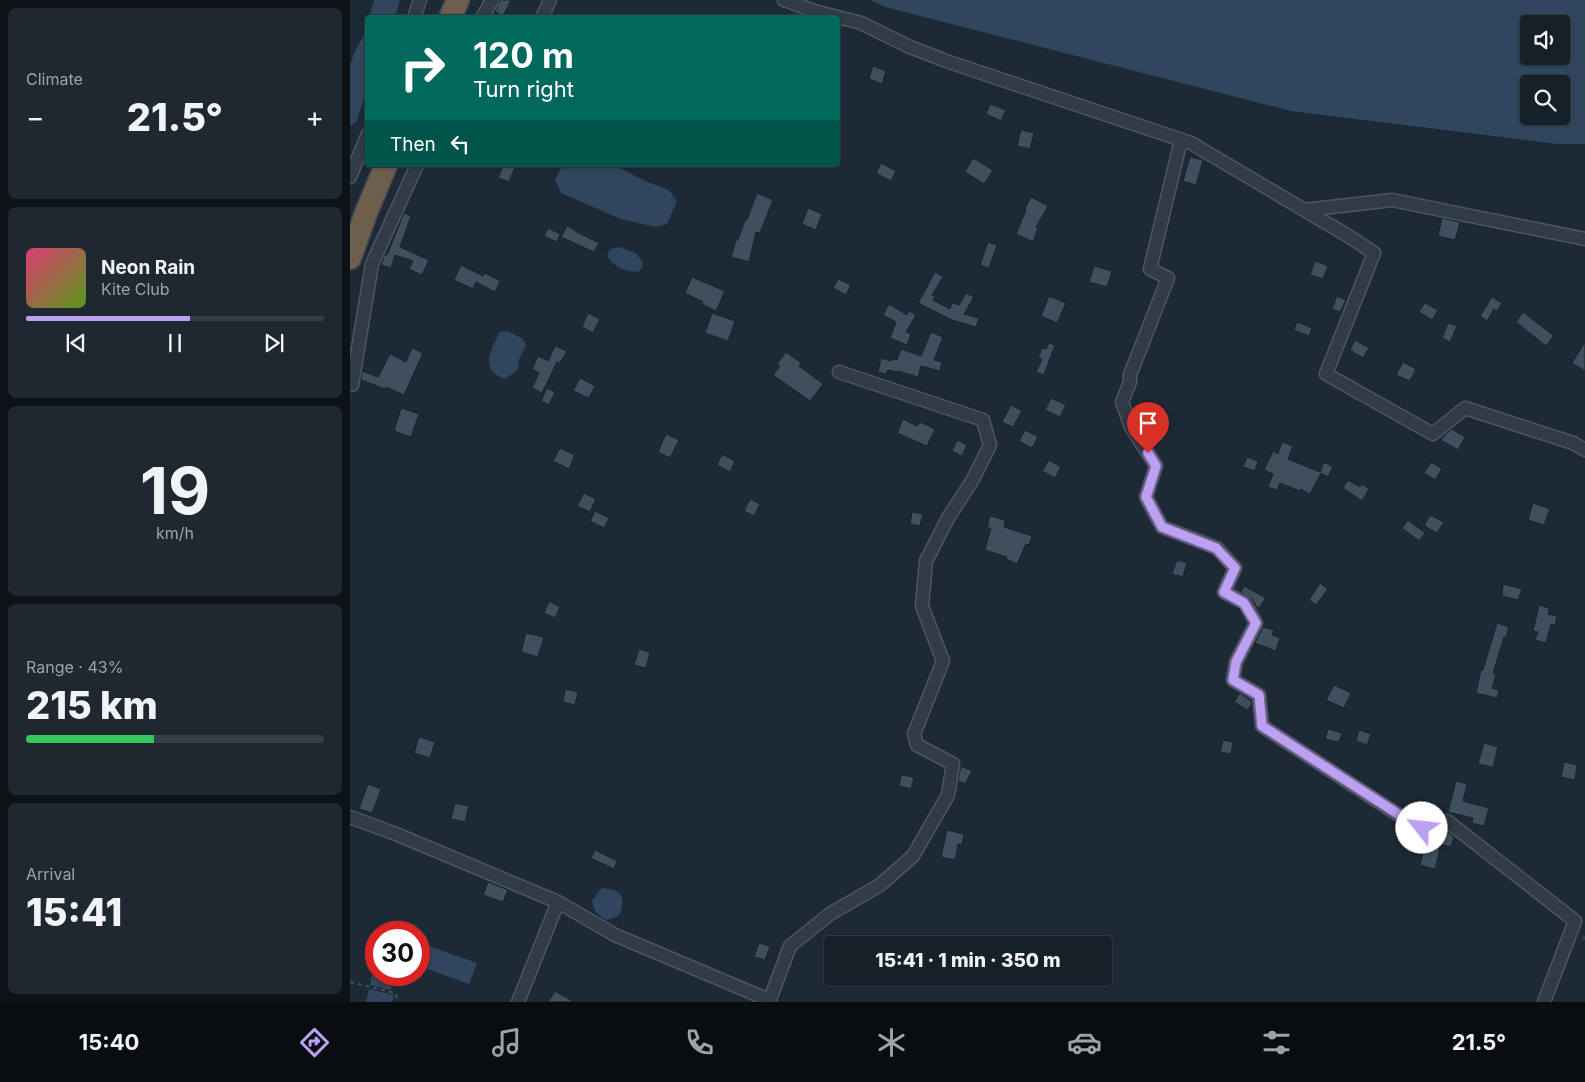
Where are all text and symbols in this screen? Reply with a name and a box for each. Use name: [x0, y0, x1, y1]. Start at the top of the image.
map controls: [1520, 15, 1570, 125]
button: sound: [1520, 15, 1570, 65]
text: 120 m: [473, 34, 574, 76]
icon: right: [390, 35, 455, 100]
text: Climate: [26, 69, 83, 89]
button: search: [1520, 75, 1570, 125]
text: Turn right: [473, 76, 574, 102]
text: 21.5°: [127, 94, 223, 140]
text: −: [26, 100, 45, 134]
text: +: [305, 100, 324, 134]
icon: left: [446, 130, 474, 158]
text: Then: [390, 133, 436, 156]
text: Neon Rain: [101, 256, 195, 279]
text: Kite Club: [101, 279, 170, 299]
icon: previous: [62, 329, 90, 357]
icon: pause: [161, 329, 189, 357]
icon: next: [260, 329, 288, 357]
pin: [1127, 402, 1169, 453]
icon: arrive: [1134, 409, 1162, 437]
text: 19: [140, 451, 210, 530]
text: km/h: [156, 523, 194, 543]
text: Range · 43%: [26, 657, 123, 677]
text: 215 km: [26, 682, 158, 728]
position arrow: [1395, 801, 1447, 853]
text: Arrival: [26, 864, 75, 884]
text: 15:41: [26, 889, 122, 935]
speed limit sign: 30: [365, 921, 430, 986]
text: 15:41 · 1 min · 350 m: [875, 949, 1061, 972]
icon: directions: [297, 1025, 332, 1060]
icon: music: [489, 1025, 524, 1060]
icon: phone: [682, 1025, 717, 1060]
icon: climate: [874, 1025, 909, 1060]
icon: car: [1067, 1025, 1102, 1060]
icon: filters: [1259, 1025, 1294, 1060]
text: 15:40: [79, 1029, 139, 1055]
text: 21.5°: [1452, 1029, 1506, 1055]

